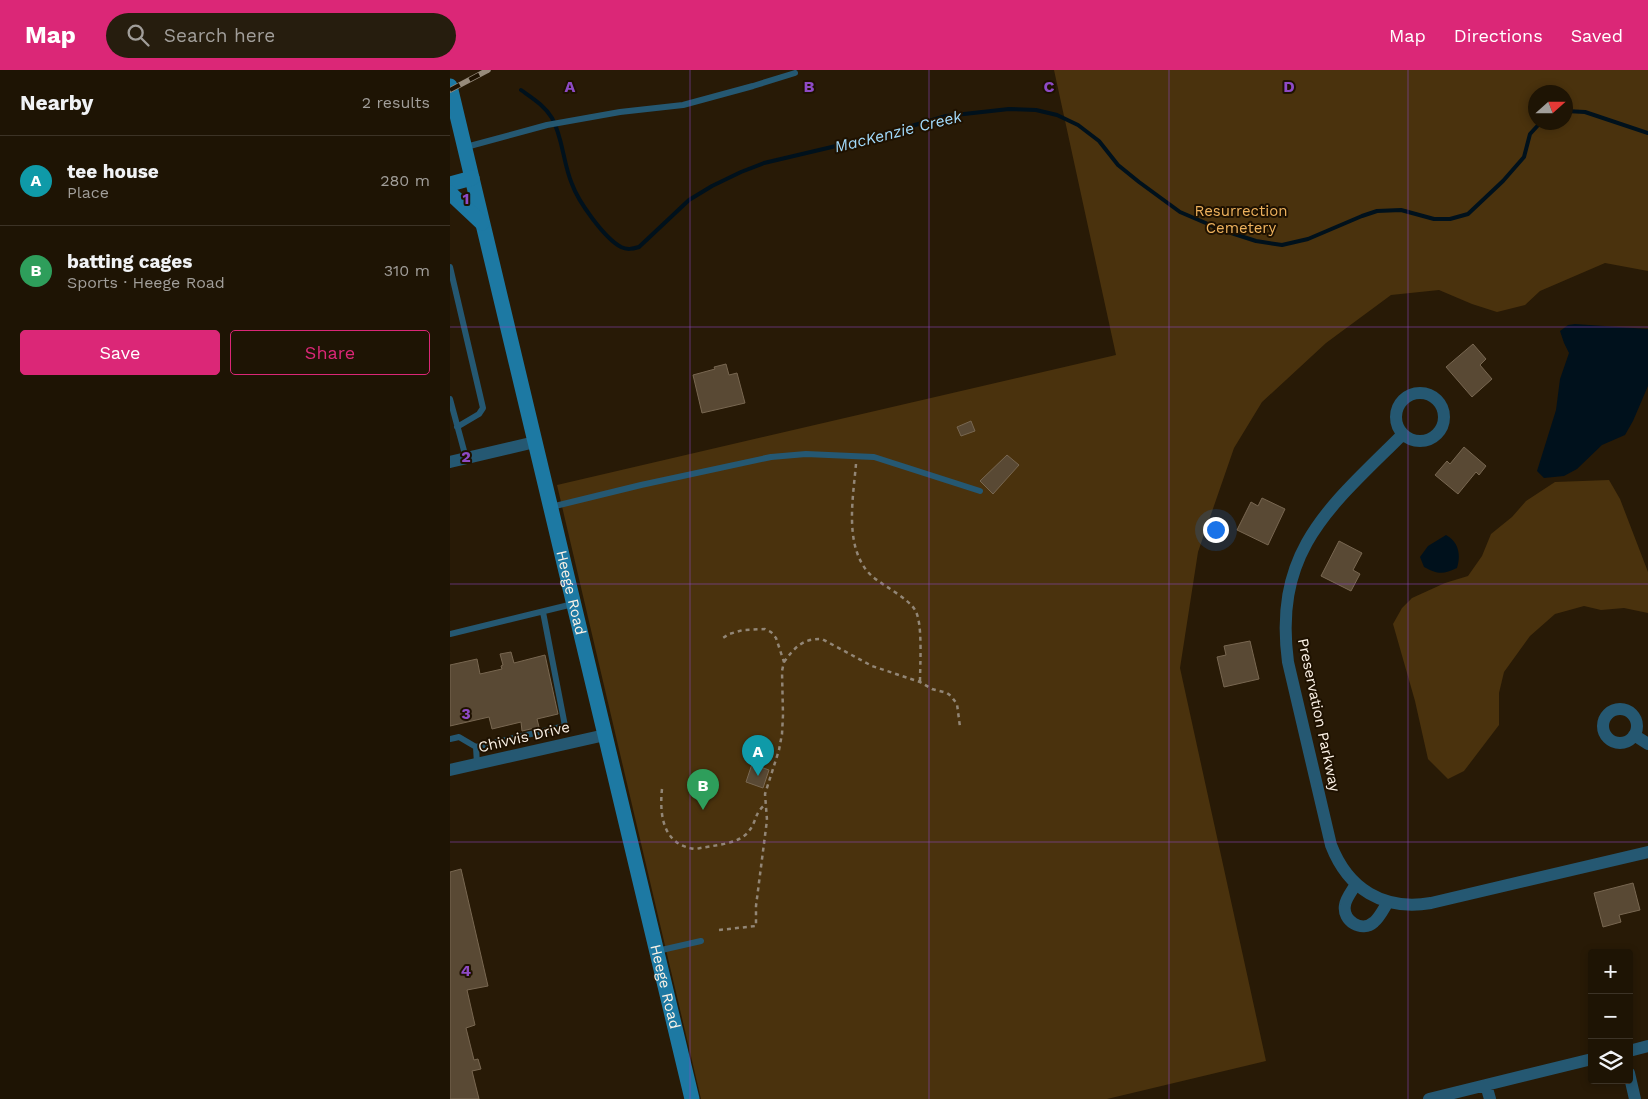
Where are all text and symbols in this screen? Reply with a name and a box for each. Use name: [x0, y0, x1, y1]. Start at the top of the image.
search box: [106, 13, 456, 58]
text: Map: [25, 21, 76, 49]
icon: search: [124, 21, 152, 49]
text: Search here: [164, 24, 275, 47]
text: Map: [1389, 25, 1426, 46]
text: Directions: [1454, 25, 1543, 46]
text: Saved: [1571, 25, 1623, 46]
text: A: [565, 77, 576, 96]
text: B: [804, 77, 815, 96]
text: C: [1044, 77, 1055, 96]
text: D: [1283, 77, 1295, 96]
north arrow: [1528, 85, 1573, 130]
text: Nearby: [20, 90, 93, 115]
text: 2 results: [362, 93, 430, 112]
water label: MacKenzie Creek: [832, 106, 965, 156]
text: tee house: [67, 160, 159, 183]
text: A: [31, 171, 41, 190]
text: 280 m: [380, 171, 430, 190]
text: Place: [67, 183, 109, 202]
text: 1: [463, 189, 469, 208]
park label: Resurrection Cemetery: [1194, 202, 1288, 237]
text: batting cages: [67, 250, 192, 273]
text: B: [31, 261, 41, 280]
text: 310 m: [384, 261, 430, 280]
text: Sports · Heege Road: [67, 273, 225, 292]
button: Save: [20, 330, 220, 375]
button: Share: [230, 330, 430, 375]
text: 2: [461, 447, 471, 466]
your location: [1203, 517, 1229, 543]
street label: Heege Road: [552, 549, 590, 637]
street label: Preservation Parkway: [1294, 637, 1344, 794]
text: 3: [461, 704, 471, 723]
street label: Chivvis Drive: [476, 718, 572, 756]
pin: A: [742, 735, 774, 776]
pin: B: [687, 769, 719, 810]
street label: Heege Road: [646, 942, 684, 1031]
map controls: [1588, 949, 1633, 1084]
button: +: [1588, 949, 1633, 994]
text: 4: [461, 961, 471, 980]
button: −: [1588, 994, 1633, 1039]
button: layers: [1588, 1039, 1633, 1084]

